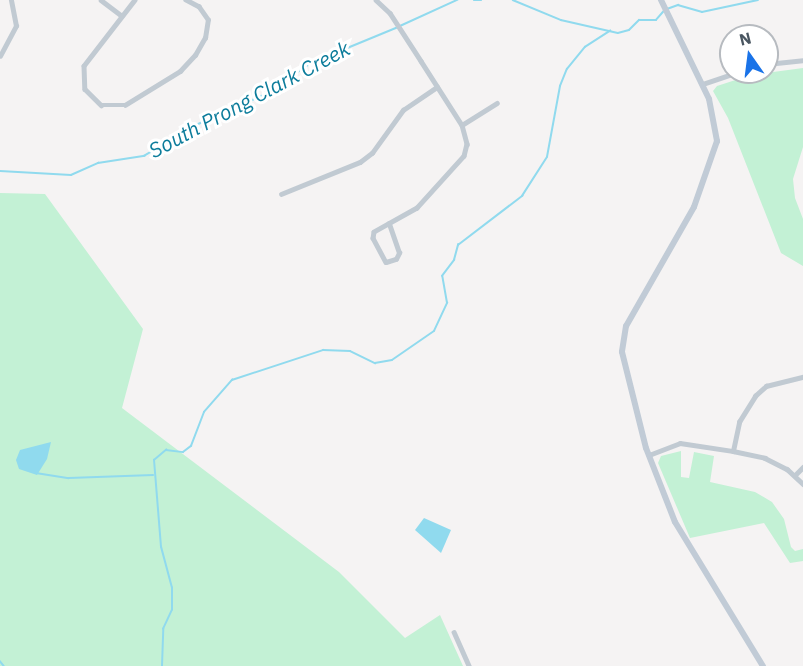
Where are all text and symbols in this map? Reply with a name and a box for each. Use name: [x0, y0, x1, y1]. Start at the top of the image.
north arrow: [719, 24, 779, 84]
text: N: [737, 27, 753, 50]
water label: South Prong Clark Creek: [144, 35, 354, 163]

